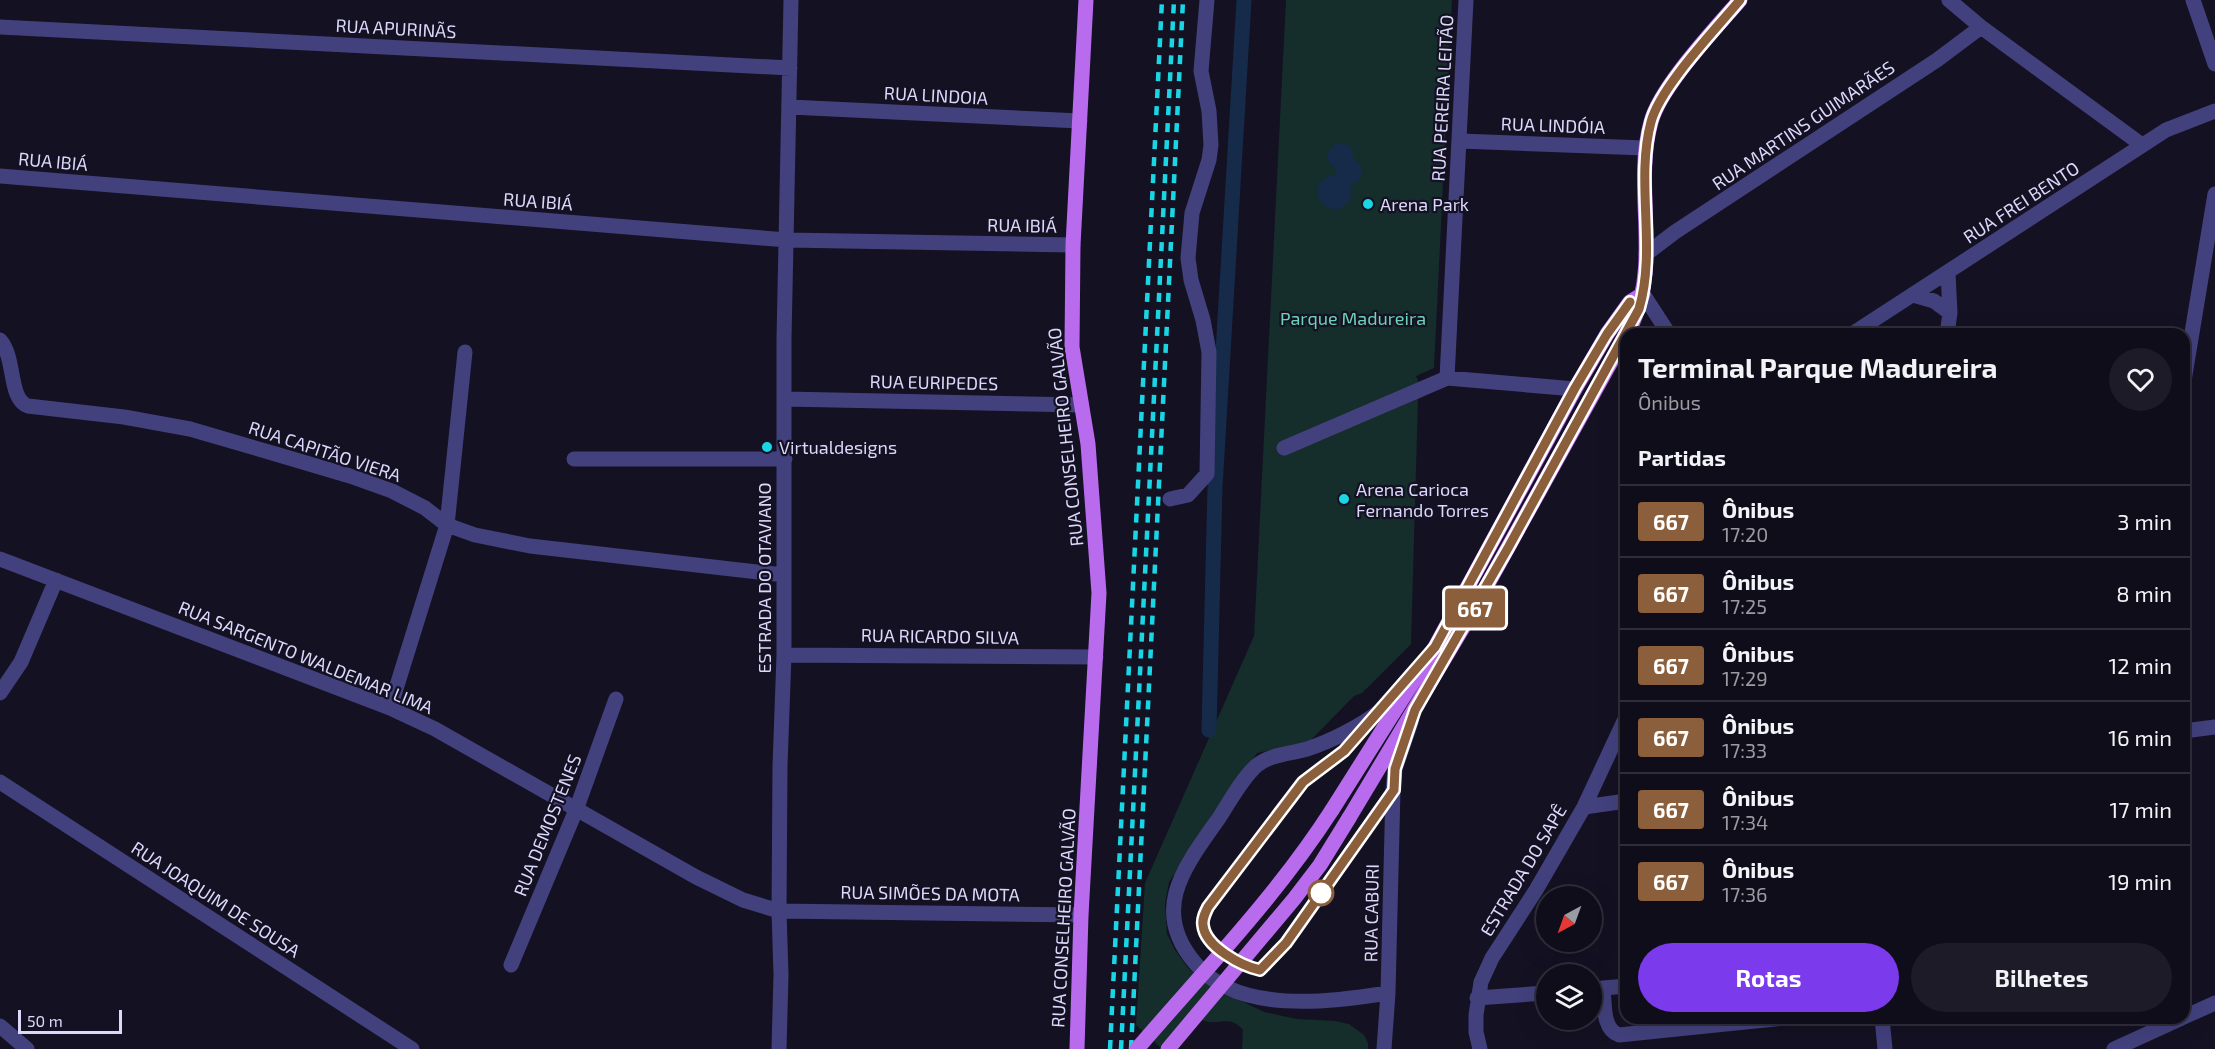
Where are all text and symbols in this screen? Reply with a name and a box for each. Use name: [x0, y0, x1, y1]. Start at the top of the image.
street label: RUA APURINÃS: [335, 14, 457, 42]
street label: RUA PEREIRA LEITÃO: [1427, 14, 1457, 182]
street label: RUA MARTINS GUIMARÃES: [1708, 56, 1898, 194]
street label: RUA LINDOIA: [883, 81, 989, 109]
street label: RUA LINDÓIA: [1500, 112, 1606, 138]
street label: RUA IBIÁ: [17, 147, 89, 175]
street label: RUA FREI BENTO: [1959, 156, 2083, 248]
street label: RUA IBIÁ: [503, 188, 574, 214]
place label: Arena Park: [1380, 193, 1469, 215]
marker: Arena Park: [1361, 197, 1375, 211]
street label: RUA IBIÁ: [987, 213, 1058, 237]
park label: Parque Madureira: [1280, 307, 1426, 329]
street label: RUA CONSELHEIRO GALVÃO: [1043, 327, 1087, 547]
button: heart: [2109, 348, 2172, 411]
text: Terminal Parque Madureira: [1638, 350, 1998, 384]
street label: RUA EURIPEDES: [870, 370, 998, 394]
text: Ônibus: [1638, 390, 1701, 414]
street label: RUA CAPITÃO VIERA: [246, 416, 405, 486]
place label: Virtualdesigns: [779, 436, 897, 458]
marker: Virtualdesigns: [760, 440, 774, 454]
text: Partidas: [1638, 444, 1726, 470]
place label: Arena Carioca Fernando Torres: [1356, 478, 1489, 521]
street label: ESTRADA DO OTAVIANO: [753, 483, 775, 673]
marker: Arena Carioca Fernando Torres: [1337, 492, 1351, 506]
text: Ônibus: [1722, 496, 1794, 522]
text: 3 min: [2117, 508, 2172, 534]
text: 667: [1653, 509, 1689, 534]
text: 17:20: [1722, 522, 1768, 546]
text: Ônibus: [1722, 568, 1794, 594]
text: 8 min: [2116, 580, 2172, 606]
text: 667: [1653, 581, 1689, 606]
line badge: 667: [1440, 588, 1510, 628]
text: 17:25: [1722, 594, 1767, 618]
street label: RUA SARGENTO WALDEMAR LIMA: [176, 596, 437, 719]
text: 667: [1457, 596, 1493, 621]
street label: RUA RICARDO SILVA: [861, 624, 1020, 648]
text: Ônibus: [1722, 640, 1794, 666]
text: 12 min: [2108, 652, 2172, 678]
text: 667: [1653, 653, 1689, 678]
text: 17:29: [1722, 666, 1768, 690]
text: Ônibus: [1722, 712, 1794, 738]
text: 16 min: [2108, 724, 2172, 750]
text: 667: [1653, 725, 1689, 750]
text: 17:33: [1722, 738, 1767, 762]
street label: RUA DEMOSTENES: [508, 751, 586, 899]
text: Ônibus: [1722, 784, 1794, 810]
text: 17 min: [2110, 796, 2172, 822]
text: 667: [1653, 797, 1689, 822]
street label: ESTRADA DO SAPÊ: [1475, 800, 1571, 940]
street label: RUA CONSELHEIRO GALVÃO: [1046, 808, 1080, 1028]
text: 17:34: [1722, 810, 1768, 834]
street label: RUA JOAQUIM DE SOUSA: [128, 836, 305, 962]
text: Ônibus: [1722, 856, 1794, 882]
street label: RUA CABURI: [1359, 864, 1383, 962]
text: 19 min: [2108, 868, 2172, 894]
text: 667: [1653, 869, 1689, 894]
street label: RUA SIMÕES DA MOTA: [840, 880, 1021, 906]
unlabelled marker: [1308, 880, 1334, 906]
text: 17:36: [1722, 882, 1767, 906]
north arrow: [1536, 886, 1602, 952]
map controls: [1536, 886, 1602, 1030]
button: Rotas: [1638, 943, 1899, 1012]
button: Bilhetes: [1911, 943, 2172, 1012]
button: layers: [1536, 964, 1602, 1030]
scale bar: [18, 1007, 122, 1034]
text: 50 m: [27, 1011, 63, 1030]

